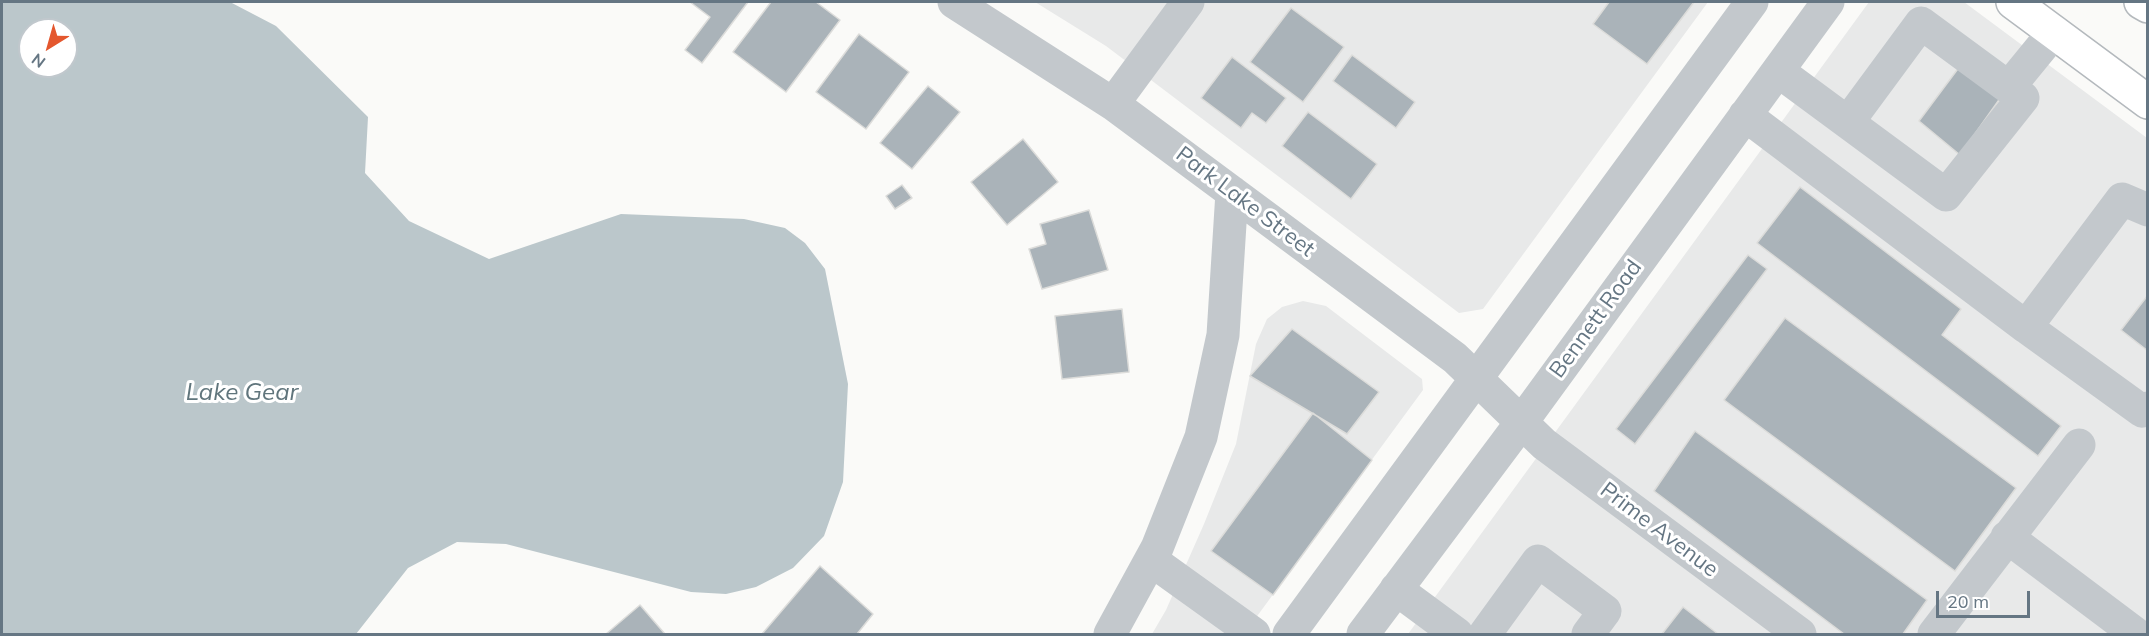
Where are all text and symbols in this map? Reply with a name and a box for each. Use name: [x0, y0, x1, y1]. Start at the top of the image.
north arrow: [18, 18, 78, 78]
text: N: [28, 49, 49, 72]
street label: Park Lake Street: [1170, 141, 1320, 263]
street label: Bennett Road: [1544, 255, 1648, 383]
water label: Lake Gear: [186, 379, 298, 407]
street label: Prime Avenue: [1595, 477, 1723, 583]
scale bar: [1939, 579, 2034, 617]
text: 20 m: [1947, 590, 1989, 613]

